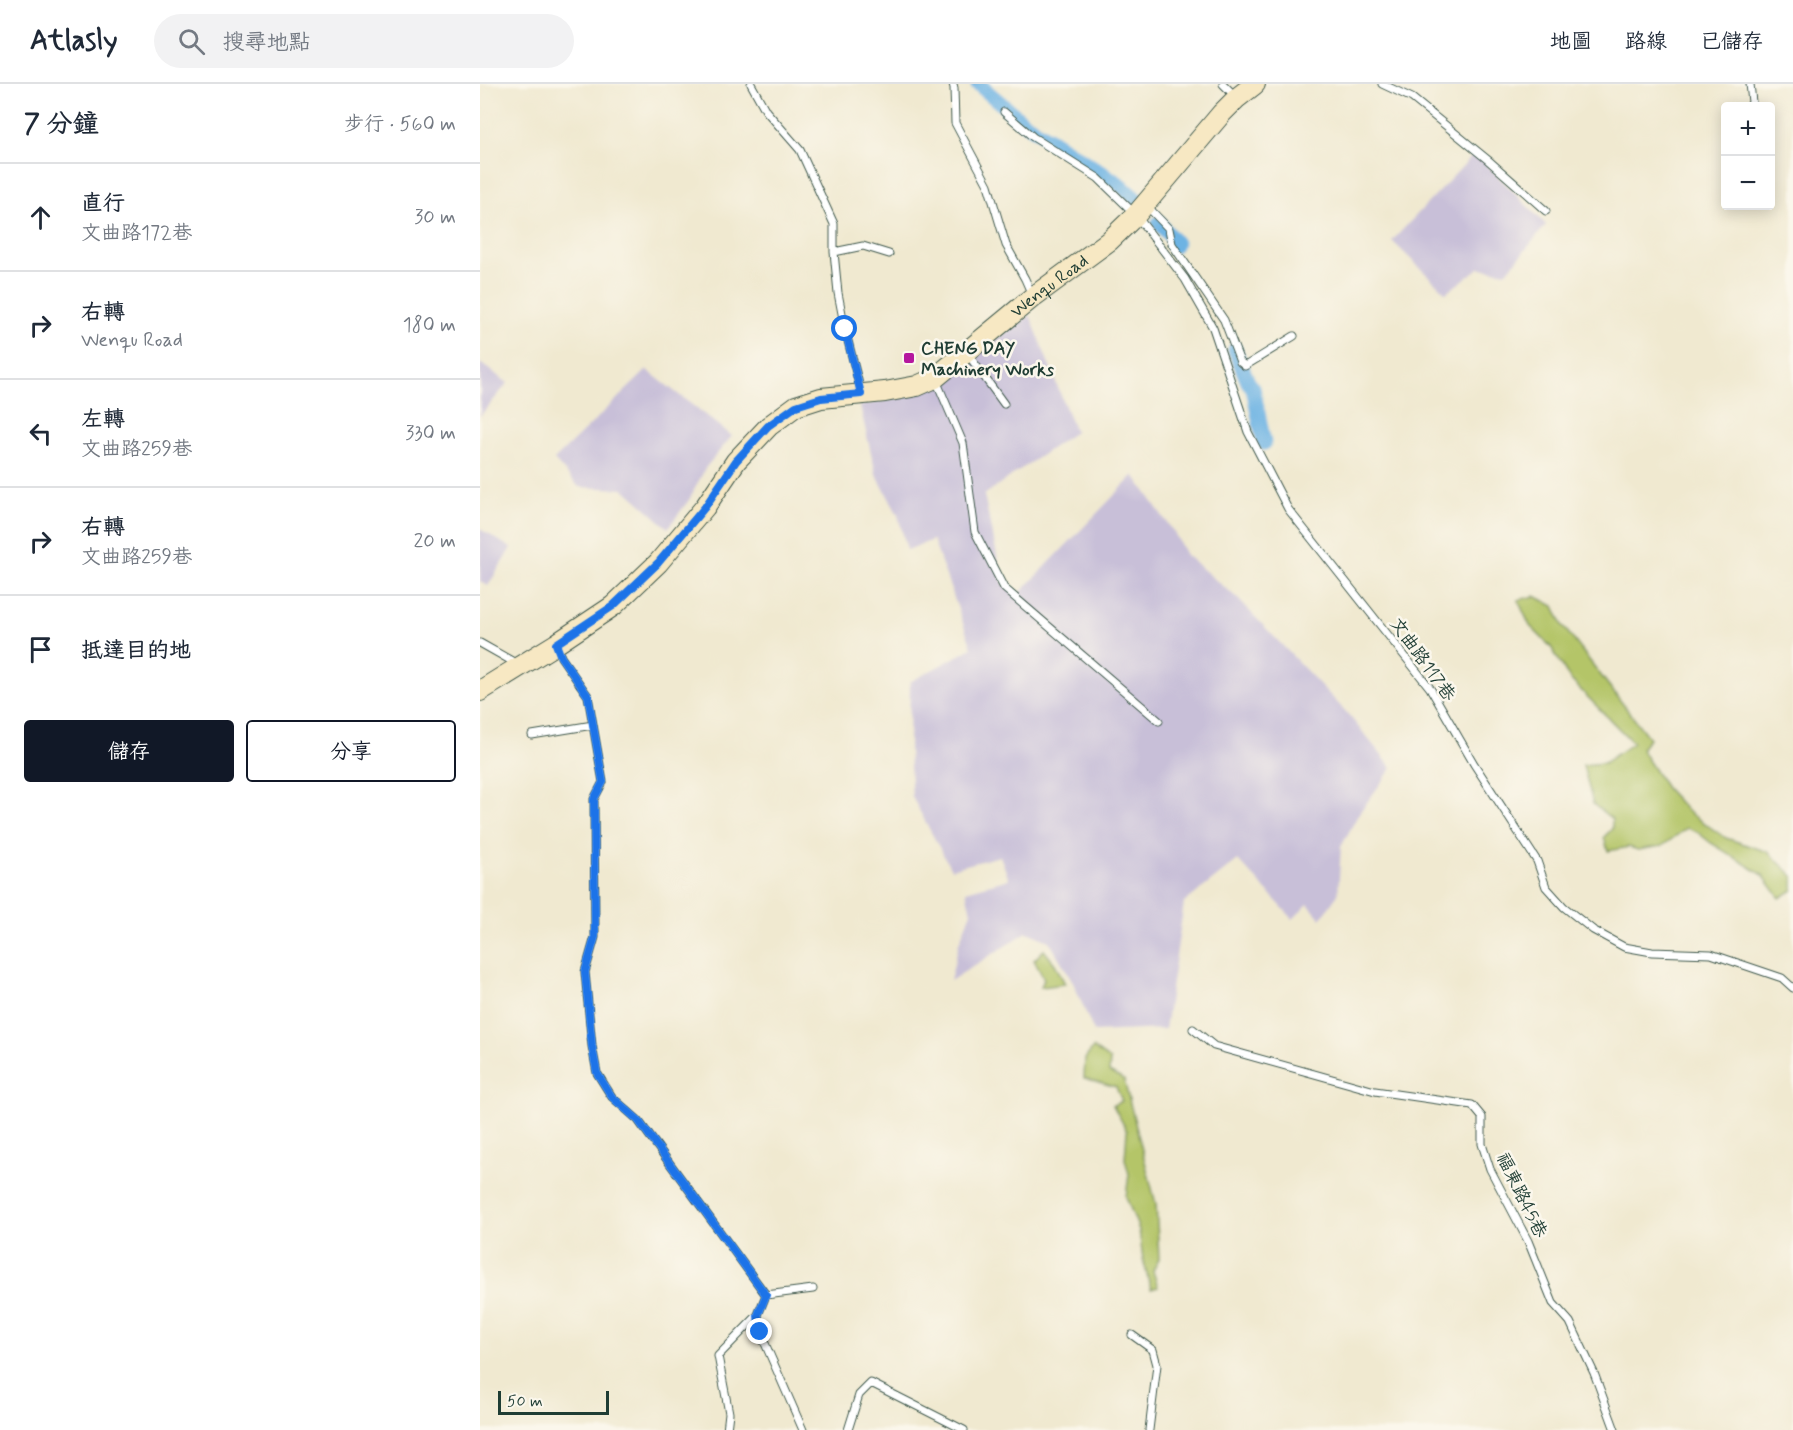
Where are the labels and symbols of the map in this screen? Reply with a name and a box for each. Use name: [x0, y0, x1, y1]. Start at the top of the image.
street label: Wenqu Road: [1006, 249, 1093, 324]
route start: [831, 315, 857, 341]
place label: CHENG DAY Machinery Works: [921, 337, 1054, 382]
marker: CHENG DAY Machinery Works: [902, 351, 916, 365]
street label: 文曲路117巷: [1384, 613, 1461, 706]
street label: 福東路45巷: [1490, 1149, 1552, 1242]
route end: [746, 1318, 772, 1344]
scale bar: [498, 1388, 609, 1416]

